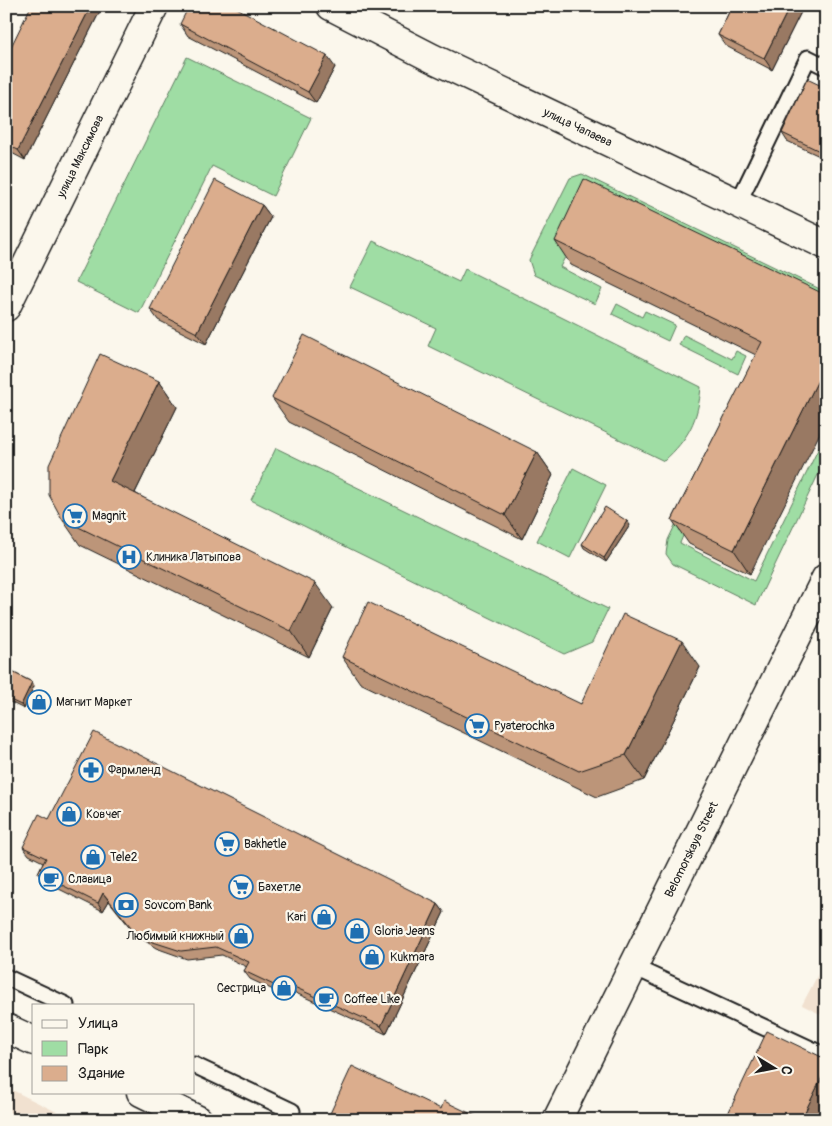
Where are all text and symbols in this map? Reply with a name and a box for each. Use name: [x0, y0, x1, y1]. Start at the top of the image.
street label: улица Чапаева: [540, 104, 615, 150]
street label: улица Максимова: [53, 112, 107, 201]
supermarket icon: Magnit: [62, 503, 88, 529]
place label: Magnit: [92, 509, 126, 524]
hospital icon: Клиника Латыпова: [116, 544, 142, 570]
place label: Клиника Латыпова: [146, 550, 241, 565]
shop icon: Магнит Маркет: [26, 689, 52, 715]
place label: Магнит Маркет: [56, 695, 132, 710]
supermarket icon: Pyaterochka: [464, 713, 490, 739]
place label: Pyaterochka: [494, 719, 555, 734]
pharmacy icon: Фармленд: [78, 757, 104, 783]
place label: Фармленд: [108, 763, 161, 778]
street label: Belomorskaya Street: [661, 799, 721, 900]
shop icon: Ковчег: [56, 801, 82, 827]
place label: Ковчег: [86, 807, 121, 822]
supermarket icon: Bakhetle: [214, 831, 240, 857]
place label: Bakhetle: [244, 837, 287, 852]
shop icon: Tele2: [80, 844, 106, 870]
place label: Tele2: [110, 850, 138, 865]
cafe icon: Славица: [38, 866, 64, 892]
place label: Славица: [68, 872, 112, 887]
supermarket icon: Бахетле: [228, 874, 254, 900]
place label: Бахетле: [258, 880, 301, 895]
bank icon: Sovcom Bank: [113, 892, 139, 918]
place label: Sovcom Bank: [144, 898, 212, 913]
shop icon: Kari: [311, 904, 337, 930]
place label: Kari: [287, 910, 306, 925]
shop icon: Gloria Jeans: [344, 918, 370, 944]
shop icon: Любимый книжный: [228, 923, 254, 949]
place label: Gloria Jeans: [374, 924, 435, 939]
place label: Любимый книжный: [126, 929, 224, 944]
shop icon: Kukmara: [359, 944, 385, 970]
place label: Kukmara: [390, 950, 435, 965]
shop icon: Сестрица: [271, 975, 297, 1001]
place label: Сестрица: [217, 981, 266, 996]
cafe icon: Coffee Like: [313, 986, 339, 1012]
place label: Coffee Like: [344, 992, 400, 1007]
legend: [32, 1004, 195, 1094]
text: Улица: [78, 1014, 118, 1033]
text: Парк: [78, 1040, 109, 1059]
north arrow: [750, 1044, 800, 1094]
text: Здание: [78, 1064, 125, 1083]
text: С: [777, 1064, 795, 1076]

